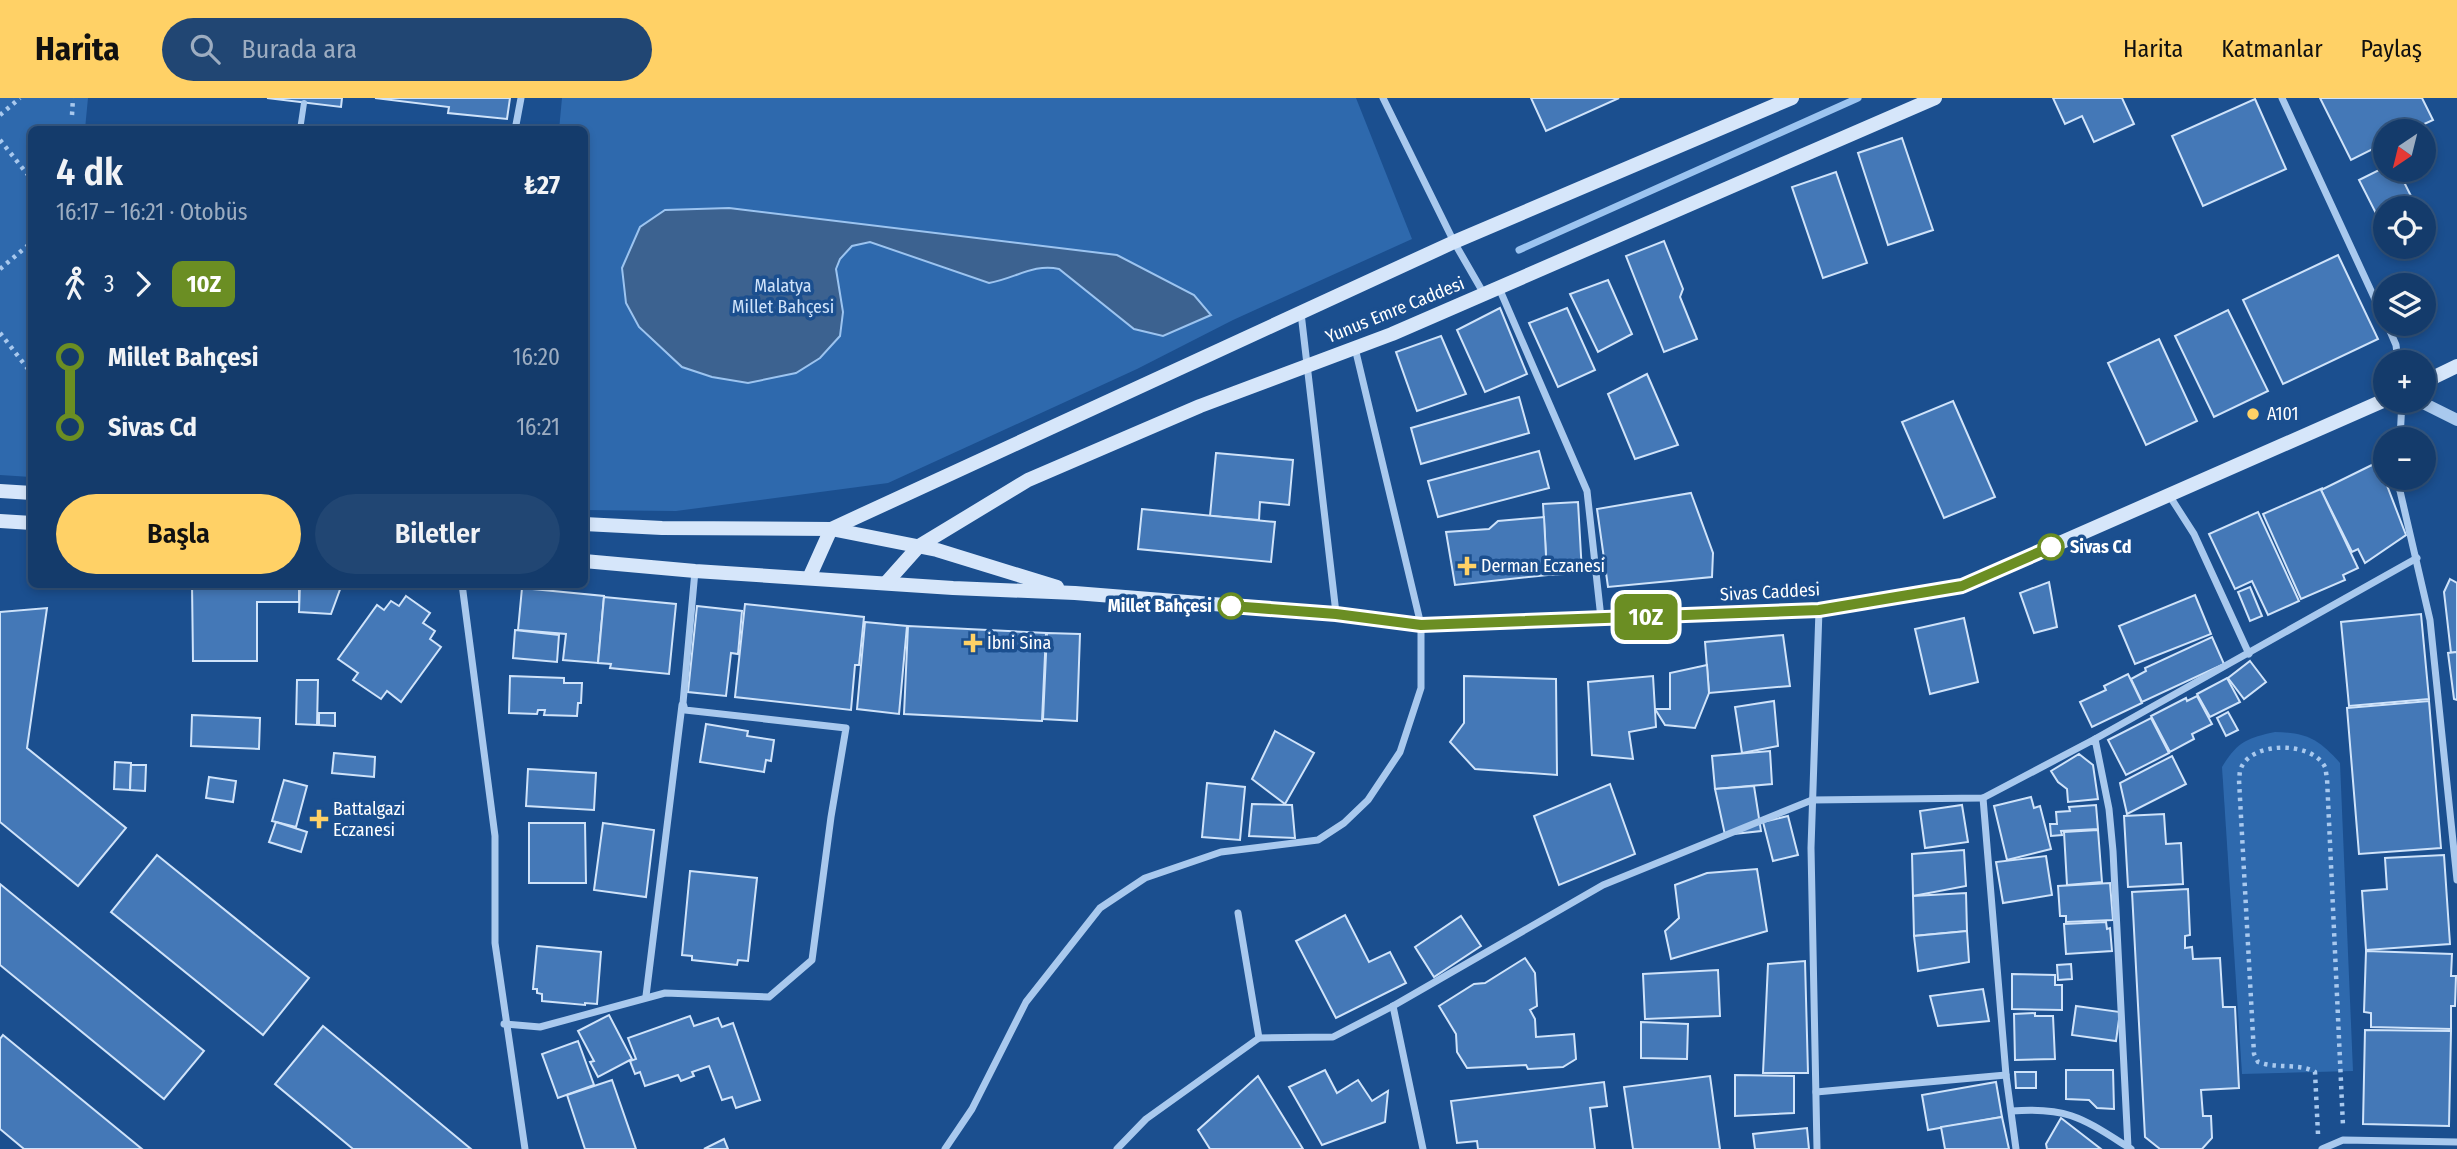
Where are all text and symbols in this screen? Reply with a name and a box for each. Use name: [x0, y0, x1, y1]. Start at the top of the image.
search box: [162, 18, 652, 81]
text: Harita: [35, 29, 120, 69]
icon: search: [186, 30, 224, 68]
text: Burada ara: [242, 34, 357, 65]
text: Harita: [2123, 35, 2183, 63]
text: Katmanlar: [2221, 35, 2323, 63]
text: Paylaş: [2361, 35, 2422, 63]
north arrow: [2373, 119, 2436, 182]
map controls: [2373, 119, 2436, 490]
text: 4 dk: [56, 149, 123, 195]
text: ₺27: [524, 170, 560, 201]
button: locate: [2373, 196, 2436, 259]
text: 16:17 – 16:21 · Otobüs: [56, 198, 248, 226]
icon: walk: [56, 265, 94, 303]
icon: forward: [124, 265, 162, 303]
text: 3: [104, 270, 114, 298]
text: 10Z: [186, 270, 221, 298]
street label: Yunus Emre Caddesi: [1322, 272, 1468, 348]
button: layers: [2373, 273, 2436, 336]
park label: Malatya Millet Bahçesi: [732, 275, 834, 318]
text: Millet Bahçesi: [108, 342, 258, 373]
text: 16:20: [513, 343, 560, 371]
button: +: [2373, 350, 2436, 413]
place label: A101: [2267, 403, 2299, 425]
marker: A101: [2245, 406, 2261, 422]
text: Sivas Cd: [108, 412, 197, 443]
text: 16:21: [516, 413, 560, 441]
button: −: [2373, 427, 2436, 490]
button: Başla: [56, 494, 301, 574]
button: Biletler: [315, 494, 560, 574]
marker: Sivas Cd: [2038, 534, 2064, 560]
place label: Sivas Cd: [2070, 536, 2132, 558]
place label: Derman Eczanesi: [1481, 555, 1605, 577]
marker: Derman Eczanesi: [1459, 558, 1475, 574]
street label: Sivas Caddesi: [1719, 578, 1821, 606]
marker: Millet Bahçesi: [1218, 593, 1244, 619]
line badge: 10Z: [1606, 594, 1686, 640]
place label: Millet Bahçesi: [1108, 595, 1212, 617]
text: 10Z: [1629, 603, 1663, 631]
place label: İbni Sina: [987, 632, 1051, 654]
marker: İbni Sina: [965, 635, 981, 651]
place label: Battalgazi Eczanesi: [333, 798, 405, 841]
marker: Battalgazi Eczanesi: [311, 811, 327, 827]

